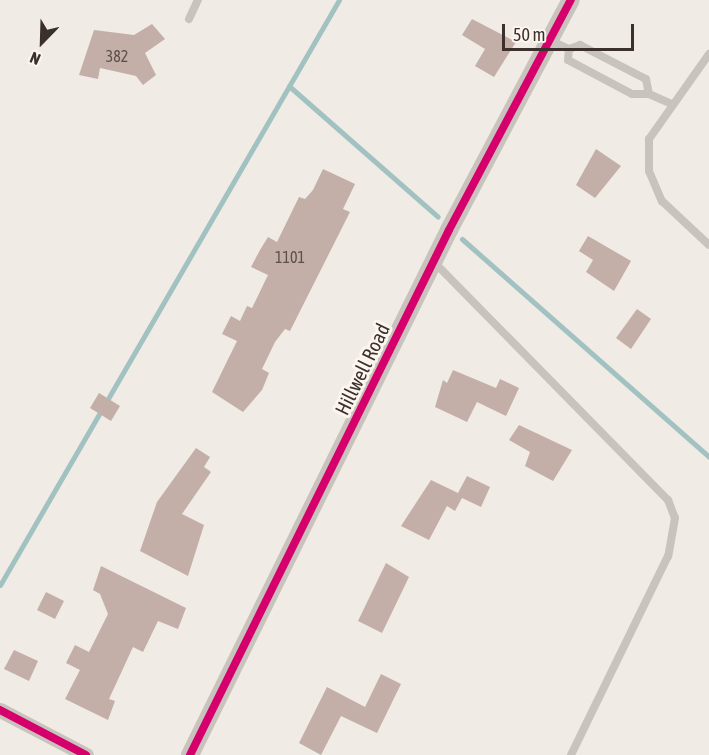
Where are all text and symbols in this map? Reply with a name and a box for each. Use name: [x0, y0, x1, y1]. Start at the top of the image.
north arrow: [12, 12, 72, 72]
scale bar: [505, 12, 637, 50]
text: 50 m: [513, 24, 545, 45]
house number: 382: [106, 46, 128, 66]
text: N: [27, 48, 43, 69]
house number: 1101: [275, 247, 305, 267]
street label: Hillwell Road: [330, 319, 394, 419]

